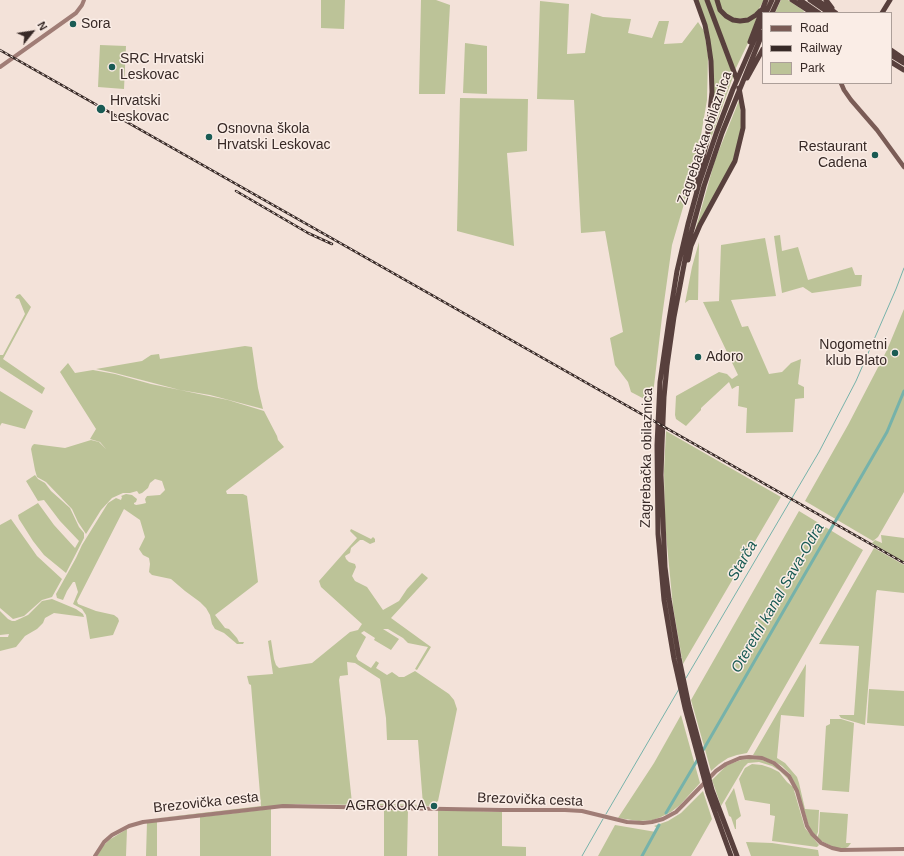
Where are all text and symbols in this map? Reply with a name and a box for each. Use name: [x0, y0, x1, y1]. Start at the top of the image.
north arrow: [12, 12, 52, 52]
legend: [762, 12, 892, 84]
place label: Sora: [81, 16, 111, 32]
marker: Sora: [68, 19, 78, 29]
text: N: [35, 20, 50, 32]
text: Road: [800, 21, 829, 35]
text: Railway: [800, 41, 842, 55]
place label: SRC Hrvatski Leskovac: [120, 51, 204, 84]
text: Park: [800, 61, 825, 75]
marker: SRC Hrvatski Leskovac: [107, 62, 117, 72]
street label: Zagrebačka obilaznica: [674, 69, 736, 207]
place label: Hrvatski Leskovac: [110, 93, 169, 126]
marker: Hrvatski Leskovac: [95, 103, 107, 115]
place label: Osnovna škola Hrvatski Leskovac: [217, 121, 331, 154]
marker: Osnovna škola Hrvatski Leskovac: [204, 132, 214, 142]
place label: Restaurant Cadena: [799, 139, 867, 172]
marker: Restaurant Cadena: [870, 150, 880, 160]
place label: Nogometni klub Blato: [819, 337, 887, 370]
marker: Nogometni klub Blato: [890, 348, 900, 358]
place label: Adoro: [706, 349, 743, 365]
marker: Adoro: [693, 352, 703, 362]
street label: Zagrebačka obilaznica: [637, 388, 657, 528]
water label: Oteretni kanal Sava-Odra: [728, 520, 828, 676]
water label: Starča: [724, 538, 762, 584]
street label: Brezovička cesta: [153, 789, 259, 817]
street label: Brezovička cesta: [477, 790, 583, 810]
place label: AGROKOKA: [346, 798, 426, 814]
marker: AGROKOKA: [429, 801, 439, 811]

